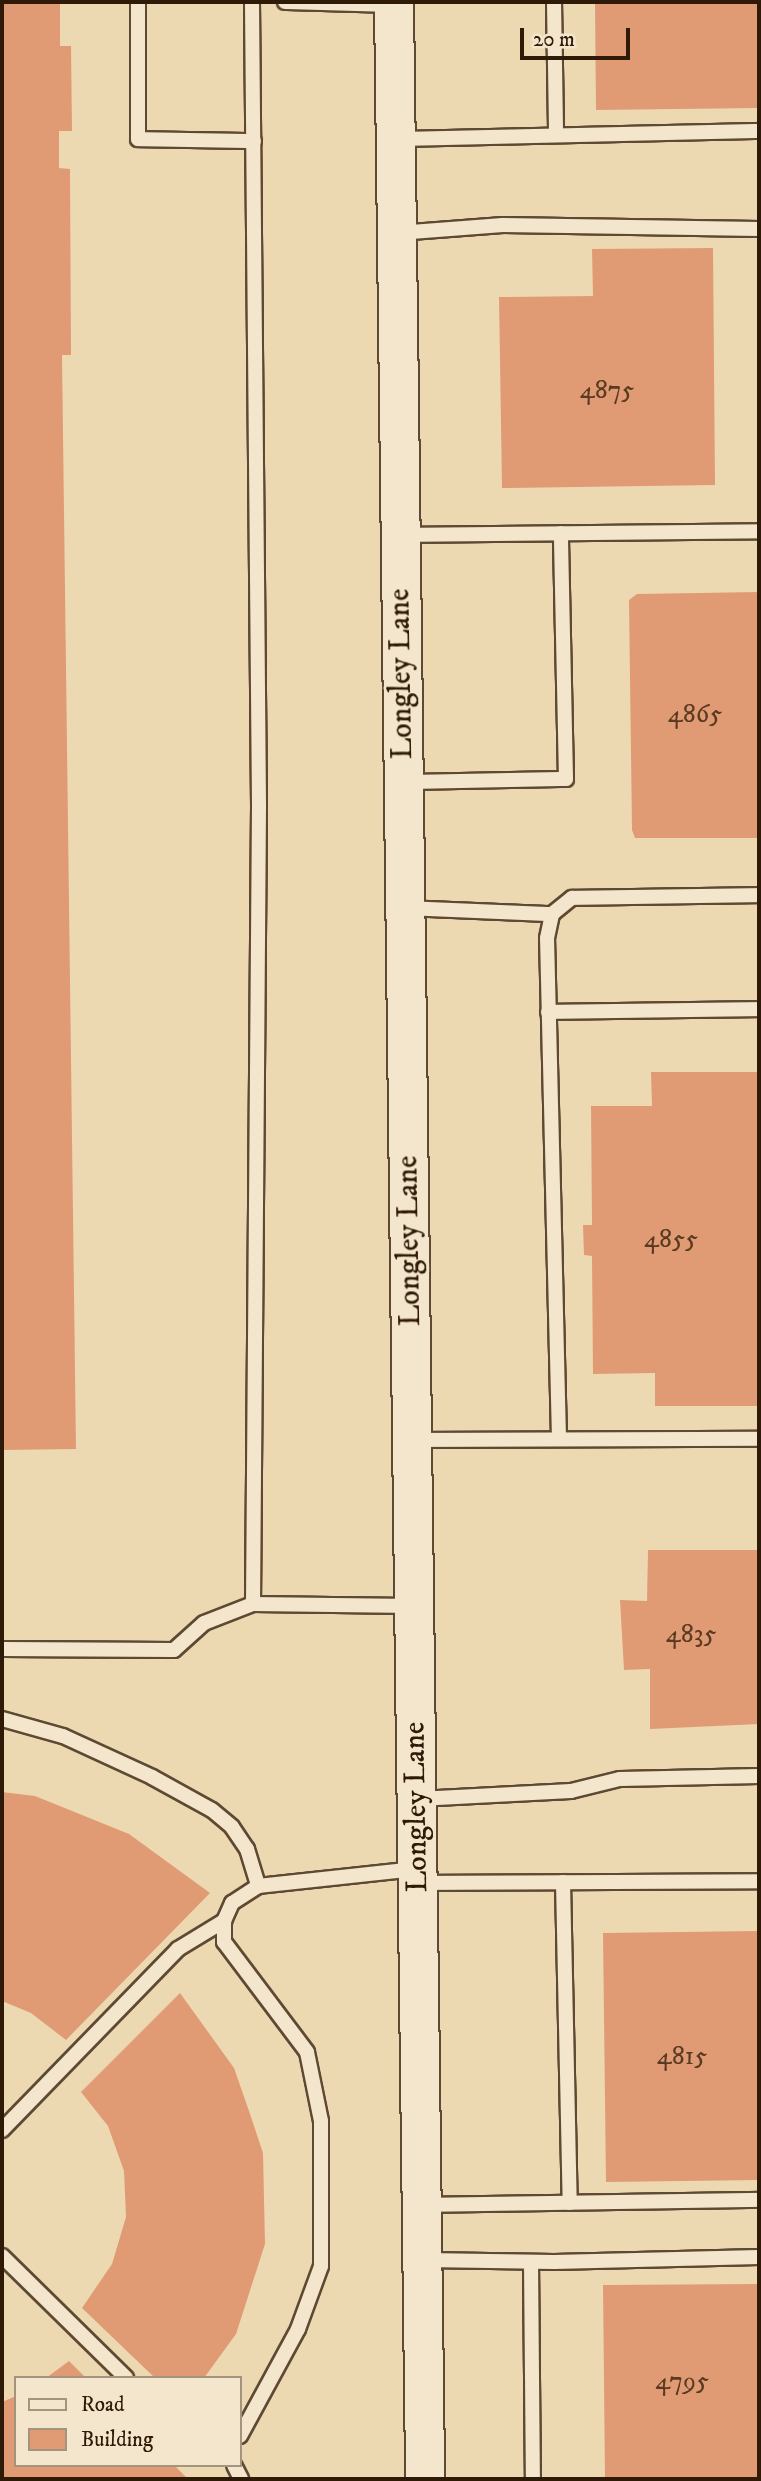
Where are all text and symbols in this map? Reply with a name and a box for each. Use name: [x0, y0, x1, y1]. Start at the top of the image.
scale bar: [523, 14, 633, 58]
text: 20 m: [533, 27, 575, 53]
house number: 4875: [580, 375, 634, 407]
street label: Longley Lane: [383, 588, 421, 760]
house number: 4865: [668, 699, 722, 731]
street label: Longley Lane: [391, 1155, 429, 1327]
house number: 4855: [644, 1224, 698, 1256]
house number: 4835: [666, 1619, 716, 1651]
street label: Longley Lane: [398, 1721, 436, 1893]
house number: 4815: [657, 2041, 707, 2073]
house number: 4795: [655, 2366, 709, 2398]
legend: [14, 2376, 242, 2467]
text: Road: [81, 2392, 125, 2418]
text: Building: [81, 2427, 153, 2453]

